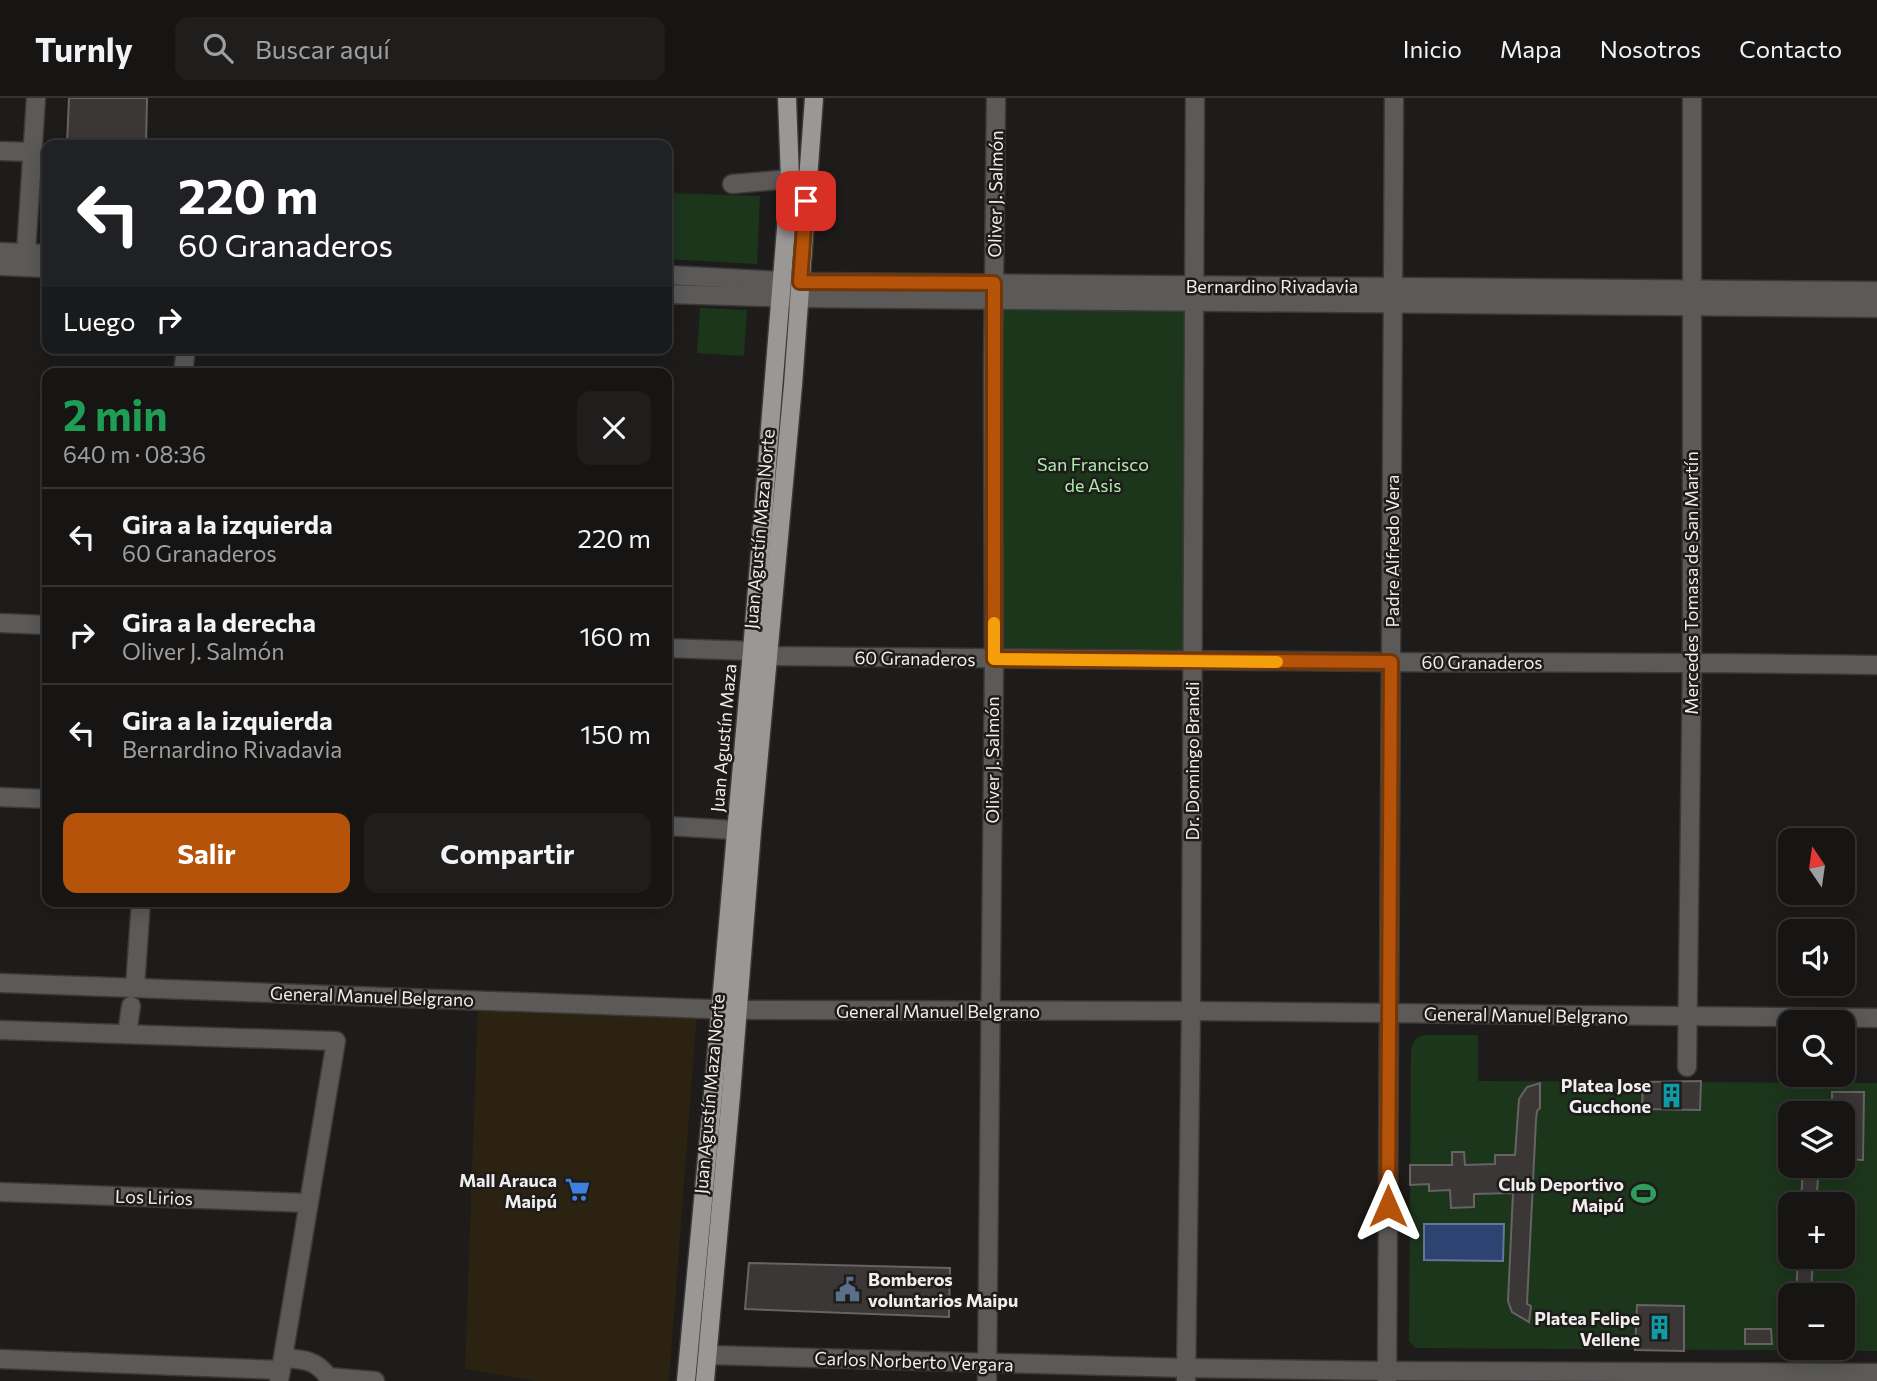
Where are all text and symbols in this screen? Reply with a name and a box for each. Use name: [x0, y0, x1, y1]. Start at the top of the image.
search box: [175, 17, 665, 80]
text: Turnly: [35, 28, 133, 69]
icon: search: [199, 29, 237, 67]
text: Buscar aquí: [255, 33, 390, 64]
text: Inicio: [1403, 34, 1462, 63]
text: Mapa: [1500, 34, 1562, 63]
text: Nosotros: [1600, 34, 1701, 63]
text: Contacto: [1739, 34, 1842, 63]
street label: Oliver J. Salmón: [983, 130, 1007, 258]
text: 220 m: [178, 164, 318, 224]
icon: left: [63, 168, 154, 259]
pin: [776, 171, 836, 231]
icon: arrive: [787, 182, 825, 220]
text: 60 Granaderos: [178, 224, 393, 264]
street label: Bernardino Rivadavia: [1186, 275, 1358, 297]
icon: right: [150, 301, 188, 339]
text: Luego: [63, 305, 136, 336]
text: 2 min: [63, 388, 168, 440]
button: close: [577, 391, 651, 465]
street label: Juan Agustín Maza Norte: [739, 428, 779, 630]
text: 640 m · 08:36: [63, 440, 206, 468]
street label: Mercedes Tomasa de San Martín: [1680, 451, 1702, 715]
park label: San Francisco de Asis: [1037, 453, 1149, 496]
street label: Padre Alfredo Vera: [1381, 474, 1403, 628]
text: Gira a la izquierda: [122, 508, 333, 539]
icon: left: [63, 518, 101, 556]
text: 220 m: [578, 522, 651, 553]
text: 60 Granaderos: [122, 539, 277, 567]
text: Gira a la derecha: [122, 606, 316, 637]
icon: right: [63, 616, 101, 654]
text: 160 m: [579, 620, 651, 651]
text: Oliver J. Salmón: [122, 637, 285, 665]
street label: 60 Granaderos: [854, 646, 976, 670]
street label: 60 Granaderos: [1421, 651, 1543, 673]
street label: Juan Agustín Maza: [706, 663, 740, 813]
street label: Dr. Domingo Brandi: [1181, 681, 1203, 841]
street label: Oliver J. Salmón: [981, 696, 1003, 824]
text: Gira a la izquierda: [122, 704, 333, 735]
icon: left: [63, 714, 101, 752]
text: 150 m: [580, 718, 651, 749]
text: Bernardino Rivadavia: [122, 735, 342, 763]
button: Salir: [63, 813, 350, 893]
button: Compartir: [364, 813, 651, 893]
north arrow: [1778, 828, 1855, 905]
map controls: [1778, 828, 1855, 1360]
button: sound: [1778, 919, 1855, 996]
street label: General Manuel Belgrano: [270, 981, 474, 1011]
street label: Juan Agustín Maza Norte: [689, 993, 729, 1195]
street label: General Manuel Belgrano: [836, 1000, 1040, 1022]
street label: General Manuel Belgrano: [1424, 1002, 1628, 1028]
button: search: [1778, 1010, 1855, 1087]
place label: Platea Jose Gucchone: [1561, 1074, 1651, 1117]
building icon: Platea Jose Gucchone: [1657, 1081, 1685, 1109]
button: layers: [1778, 1101, 1855, 1178]
place label: Mall Arauca Maipú: [459, 1169, 557, 1212]
position arrow: [1351, 1169, 1425, 1243]
place label: Club Deportivo Maipú: [1498, 1173, 1624, 1216]
supermarket icon: Mall Arauca Maipú: [563, 1176, 591, 1204]
sports icon: Club Deportivo Maipú: [1630, 1180, 1658, 1208]
street label: Los Lirios: [115, 1185, 193, 1209]
button: +: [1778, 1192, 1855, 1269]
place label: Bomberos voluntarios Maipu: [868, 1268, 1018, 1311]
public building icon: Bomberos voluntarios Maipu: [834, 1275, 862, 1303]
button: −: [1778, 1283, 1855, 1360]
place label: Platea Felipe Vellene: [1534, 1307, 1640, 1350]
building icon: Platea Felipe Vellene: [1646, 1314, 1674, 1342]
street label: Carlos Norberto Vergara: [814, 1347, 1014, 1375]

